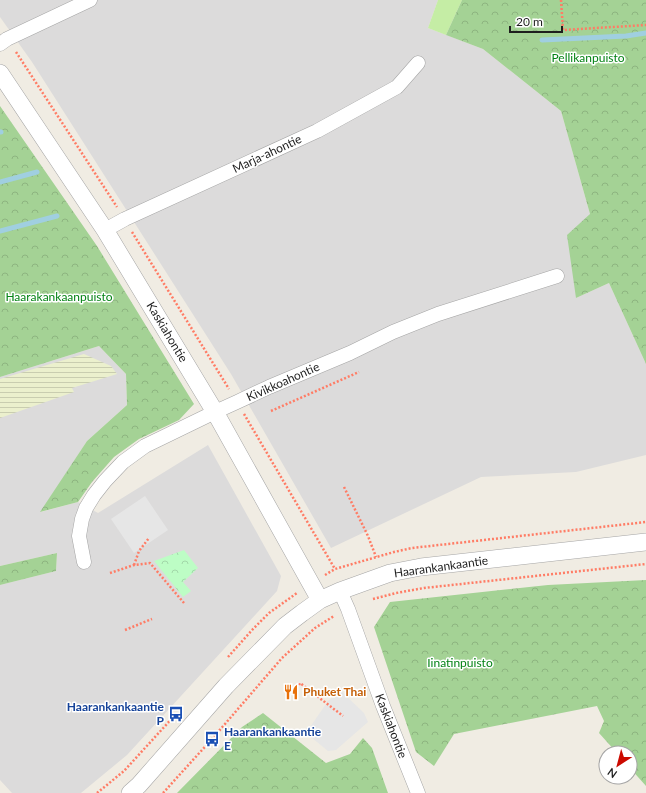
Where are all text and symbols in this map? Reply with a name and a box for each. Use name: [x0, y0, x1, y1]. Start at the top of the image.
scale bar: [510, 8, 562, 34]
text: 20 m: [516, 14, 543, 29]
park label: Pellikanpuisto: [551, 50, 625, 65]
street label: Marja-ahontie: [230, 131, 304, 176]
park label: Haarakankaanpuisto: [5, 289, 113, 304]
street label: Kaskiahontie: [144, 299, 191, 365]
street label: Kivikkoahontie: [244, 359, 322, 404]
street label: Haarankankaantie: [393, 552, 489, 581]
park label: Iinatinpuisto: [427, 655, 493, 670]
restaurant icon: Phuket Thai: [282, 683, 300, 701]
place label: Phuket Thai: [303, 684, 366, 699]
street label: Kaskiahontie: [372, 691, 411, 760]
place label: Haarankankaantie P: [67, 699, 165, 728]
bus stop icon: Haarankankaantie P: [167, 705, 185, 723]
place label: Haarankankaantie E: [224, 724, 322, 753]
bus stop icon: Haarankankaantie E: [203, 730, 221, 748]
north arrow: [598, 745, 638, 785]
text: N: [605, 766, 619, 781]

